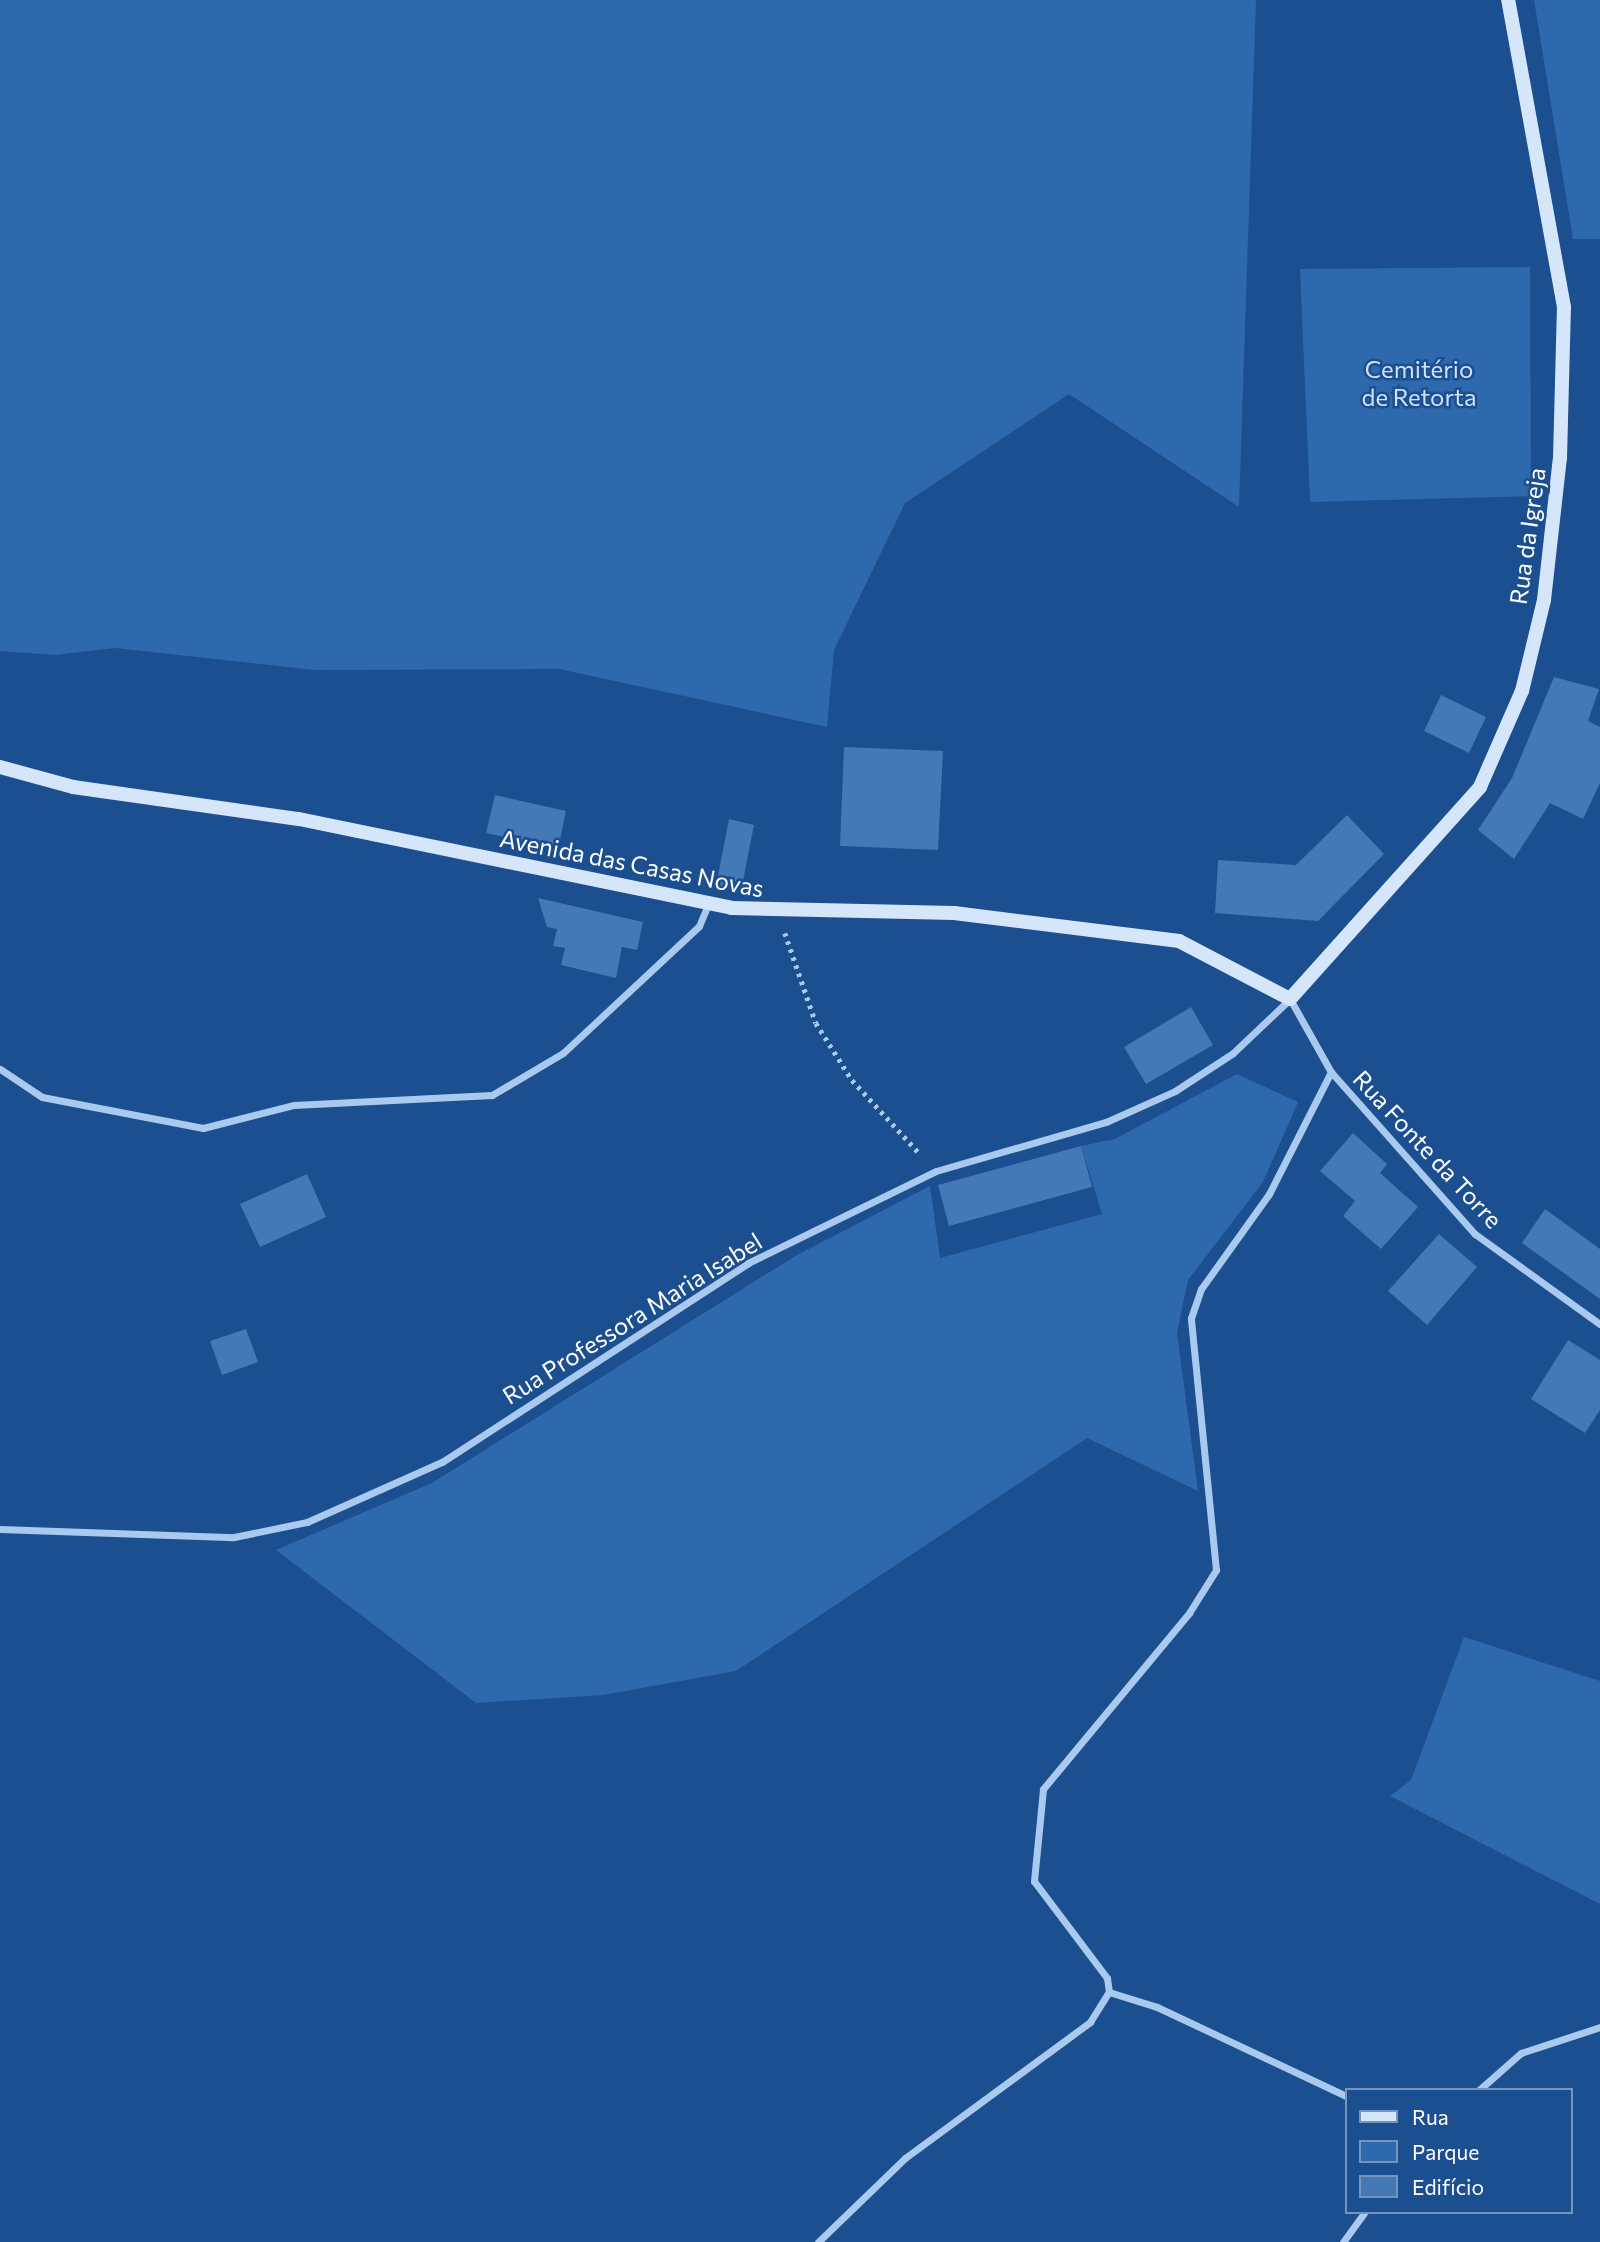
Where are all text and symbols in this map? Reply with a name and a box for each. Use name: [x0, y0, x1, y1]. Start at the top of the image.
park label: Cemitério de Retorta: [1362, 355, 1476, 411]
street label: Rua da Igreja: [1503, 466, 1551, 606]
street label: Avenida das Casas Novas: [497, 823, 767, 903]
street label: Rua Fonte da Torre: [1348, 1064, 1508, 1234]
street label: Rua Professora Maria Isabel: [497, 1226, 767, 1410]
legend: [1344, 2088, 1572, 2214]
text: Rua: [1412, 2104, 1449, 2129]
text: Parque: [1412, 2139, 1479, 2164]
text: Edifício: [1412, 2174, 1484, 2199]

